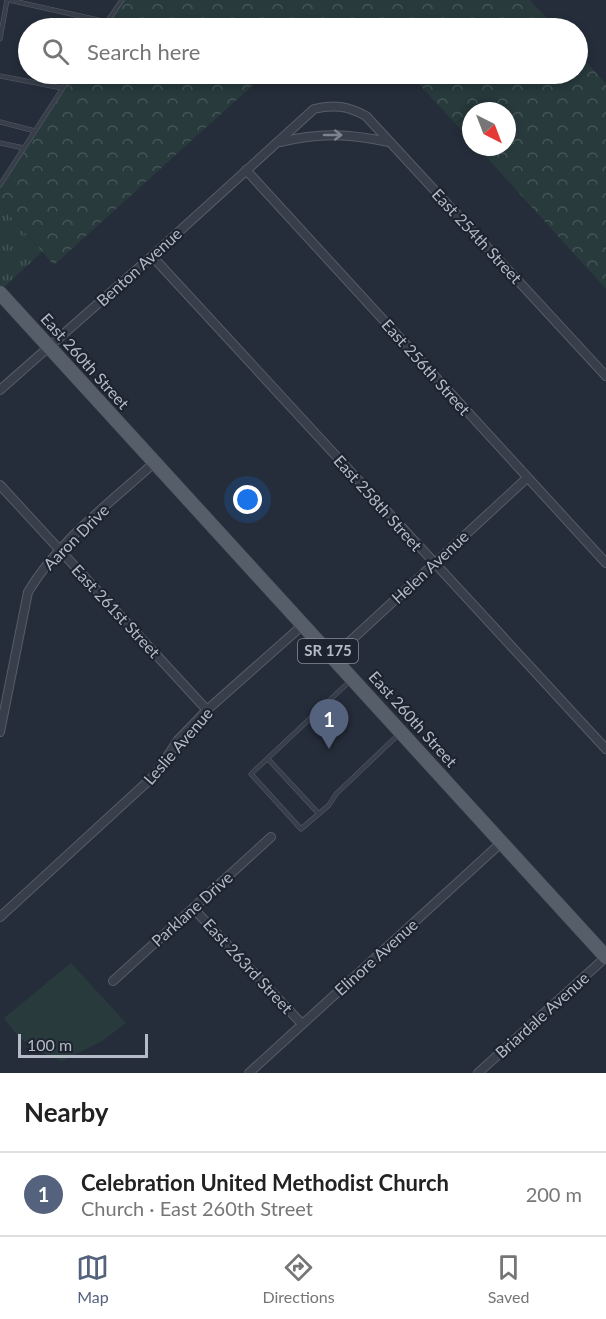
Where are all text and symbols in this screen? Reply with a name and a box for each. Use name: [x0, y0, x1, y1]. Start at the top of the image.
search box: [18, 18, 588, 84]
icon: search: [39, 35, 72, 68]
text: Search here: [87, 38, 200, 65]
north arrow: [462, 102, 516, 156]
one-way arrow: [323, 129, 343, 141]
street label: East 254th Street: [429, 184, 526, 287]
street label: Benton Avenue: [92, 224, 185, 310]
street label: East 260th Street: [37, 309, 134, 413]
street label: East 256th Street: [378, 315, 475, 419]
street label: East 258th Street: [330, 451, 427, 555]
your location: [233, 485, 262, 514]
street label: Aaron Drive: [39, 500, 112, 573]
street label: Helen Avenue: [387, 526, 472, 607]
street label: East 261st Street: [68, 560, 165, 661]
road number: SR 175: [298, 639, 358, 663]
street label: East 260th Street: [365, 667, 462, 771]
pin: 1: [310, 700, 348, 749]
street label: Leslie Avenue: [139, 703, 216, 788]
street label: Parklane Drive: [147, 867, 236, 950]
street label: East 263rd Street: [200, 914, 297, 1017]
street label: Elinore Avenue: [330, 914, 421, 999]
street label: Briardale Avenue: [491, 968, 592, 1061]
scale bar: [18, 1031, 148, 1058]
text: 100 m: [27, 1035, 72, 1054]
text: Nearby: [24, 1096, 109, 1128]
text: Celebration United Methodist Church: [81, 1169, 449, 1196]
text: 1: [38, 1182, 49, 1206]
text: 200 m: [526, 1182, 582, 1206]
text: Church · East 260th Street: [81, 1196, 313, 1220]
tab: Map: [76, 1251, 109, 1306]
tab: Directions: [262, 1251, 335, 1306]
tab: Saved: [488, 1251, 529, 1306]

